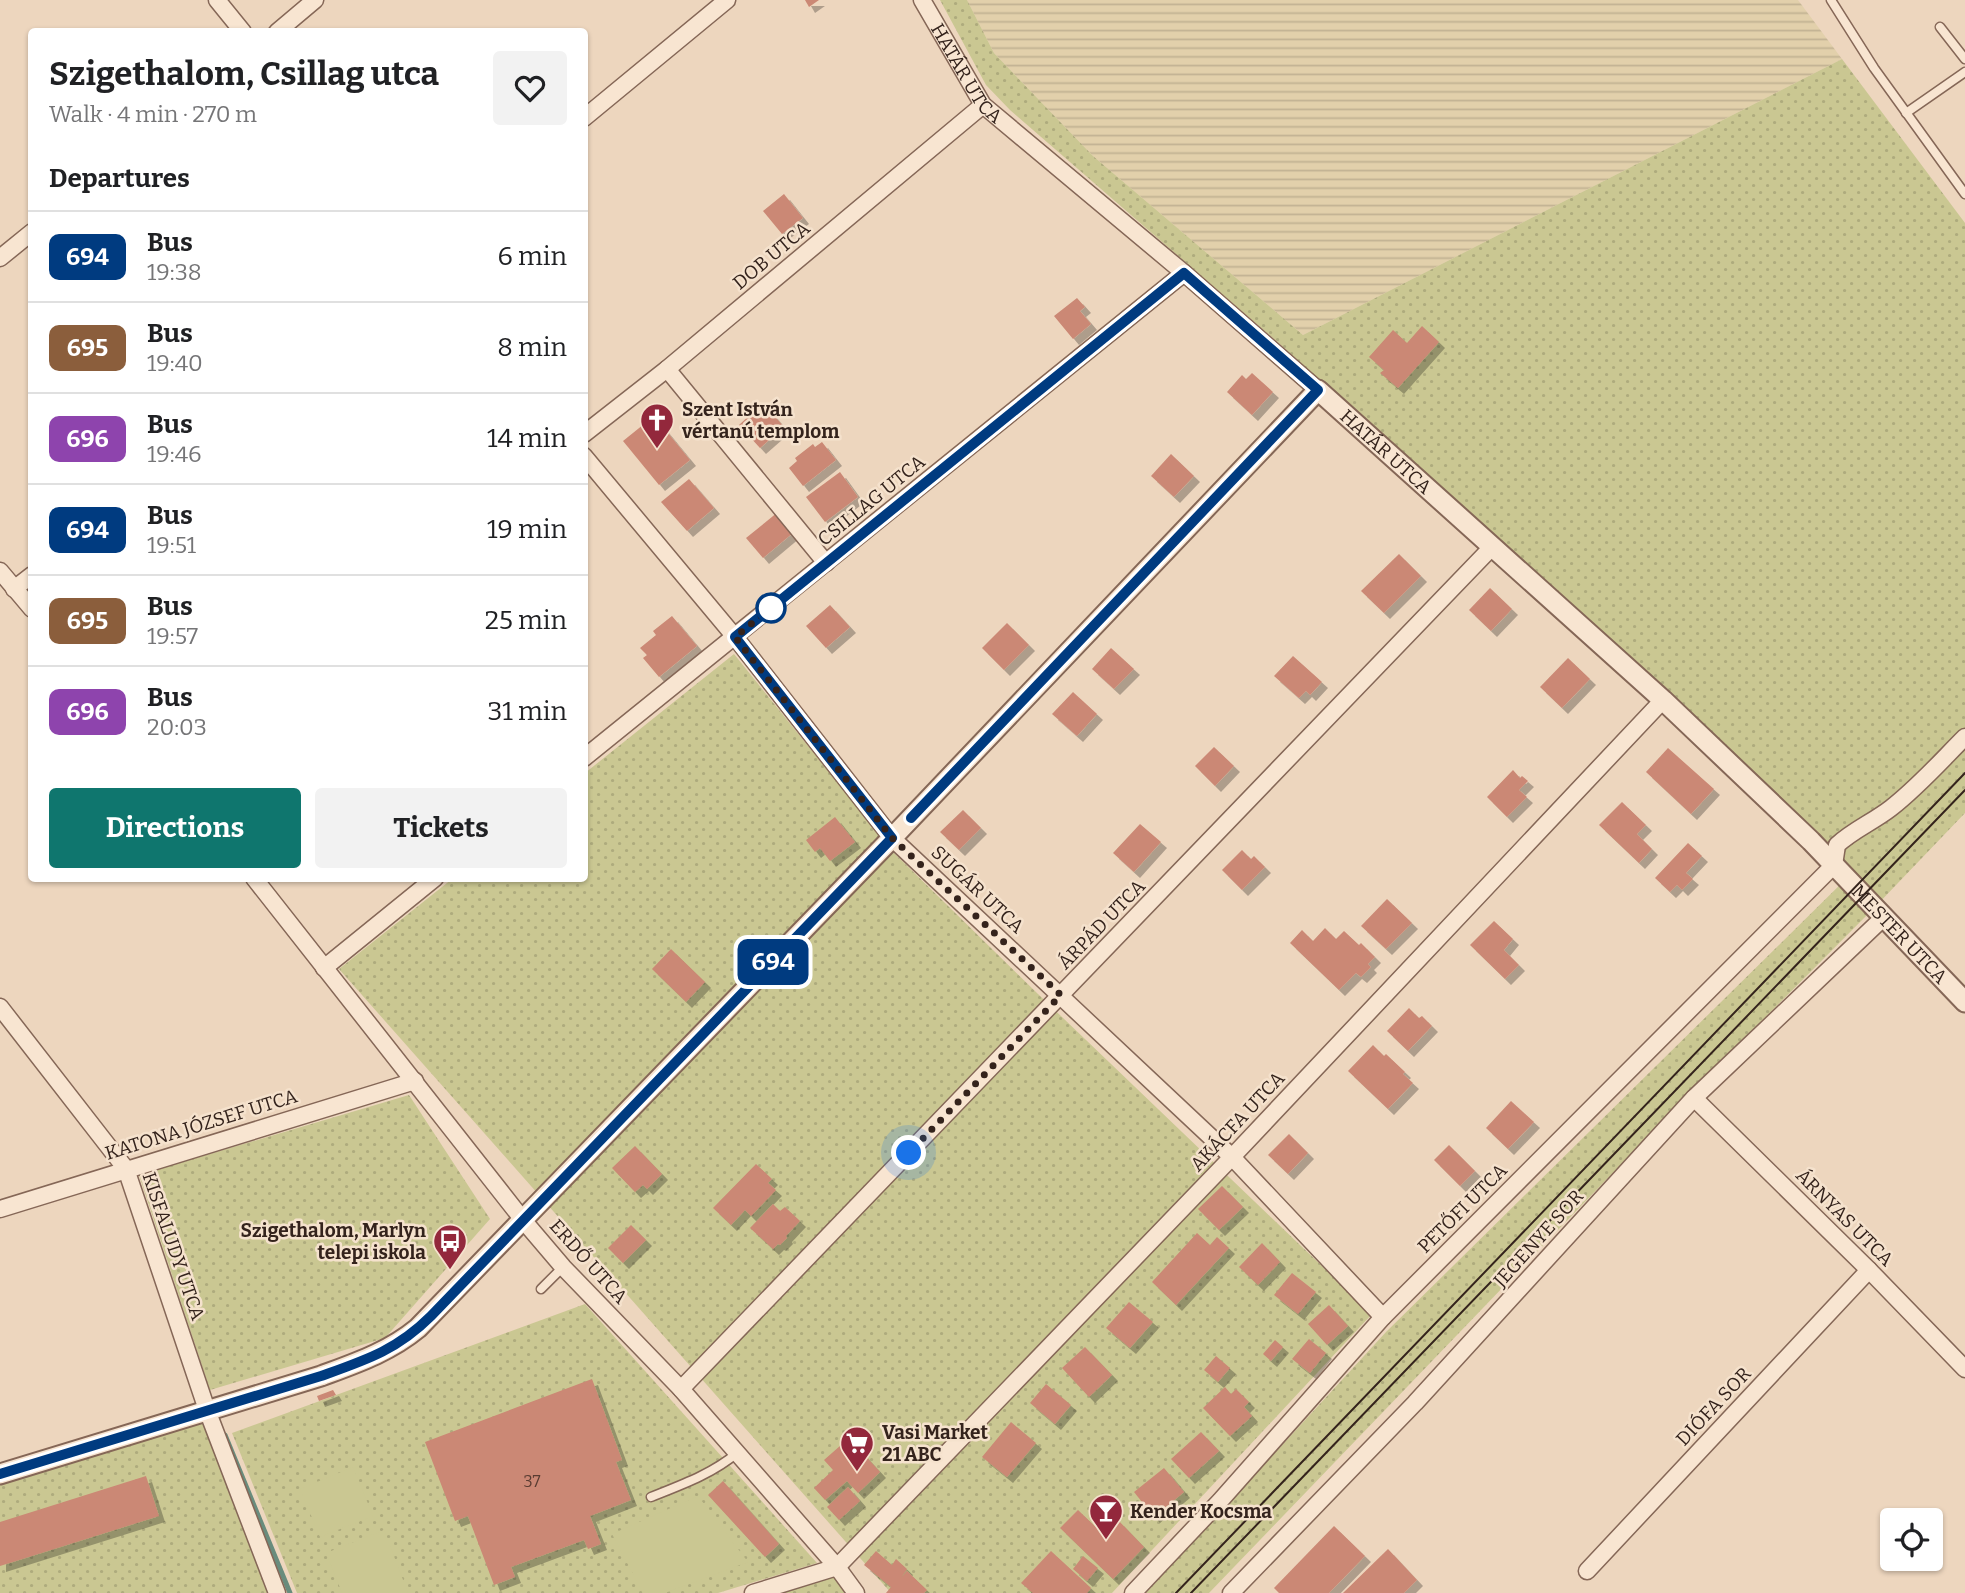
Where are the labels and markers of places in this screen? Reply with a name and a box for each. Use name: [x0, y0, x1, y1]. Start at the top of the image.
place label: Szent István vértanú templom: [681, 398, 839, 443]
church icon: Szent István vértanú templom: [638, 401, 676, 450]
unlabelled marker: [756, 593, 786, 623]
place label: Szigethalom, Marlyn telepi iskola: [241, 1219, 427, 1264]
bus stop icon: Szigethalom, Marlyn telepi iskola: [431, 1222, 469, 1271]
place label: Vasi Market 21 ABC: [882, 1421, 988, 1466]
supermarket icon: Vasi Market 21 ABC: [838, 1424, 876, 1473]
bar icon: Kender Kocsma: [1087, 1492, 1125, 1541]
place label: Kender Kocsma: [1130, 1500, 1272, 1523]

